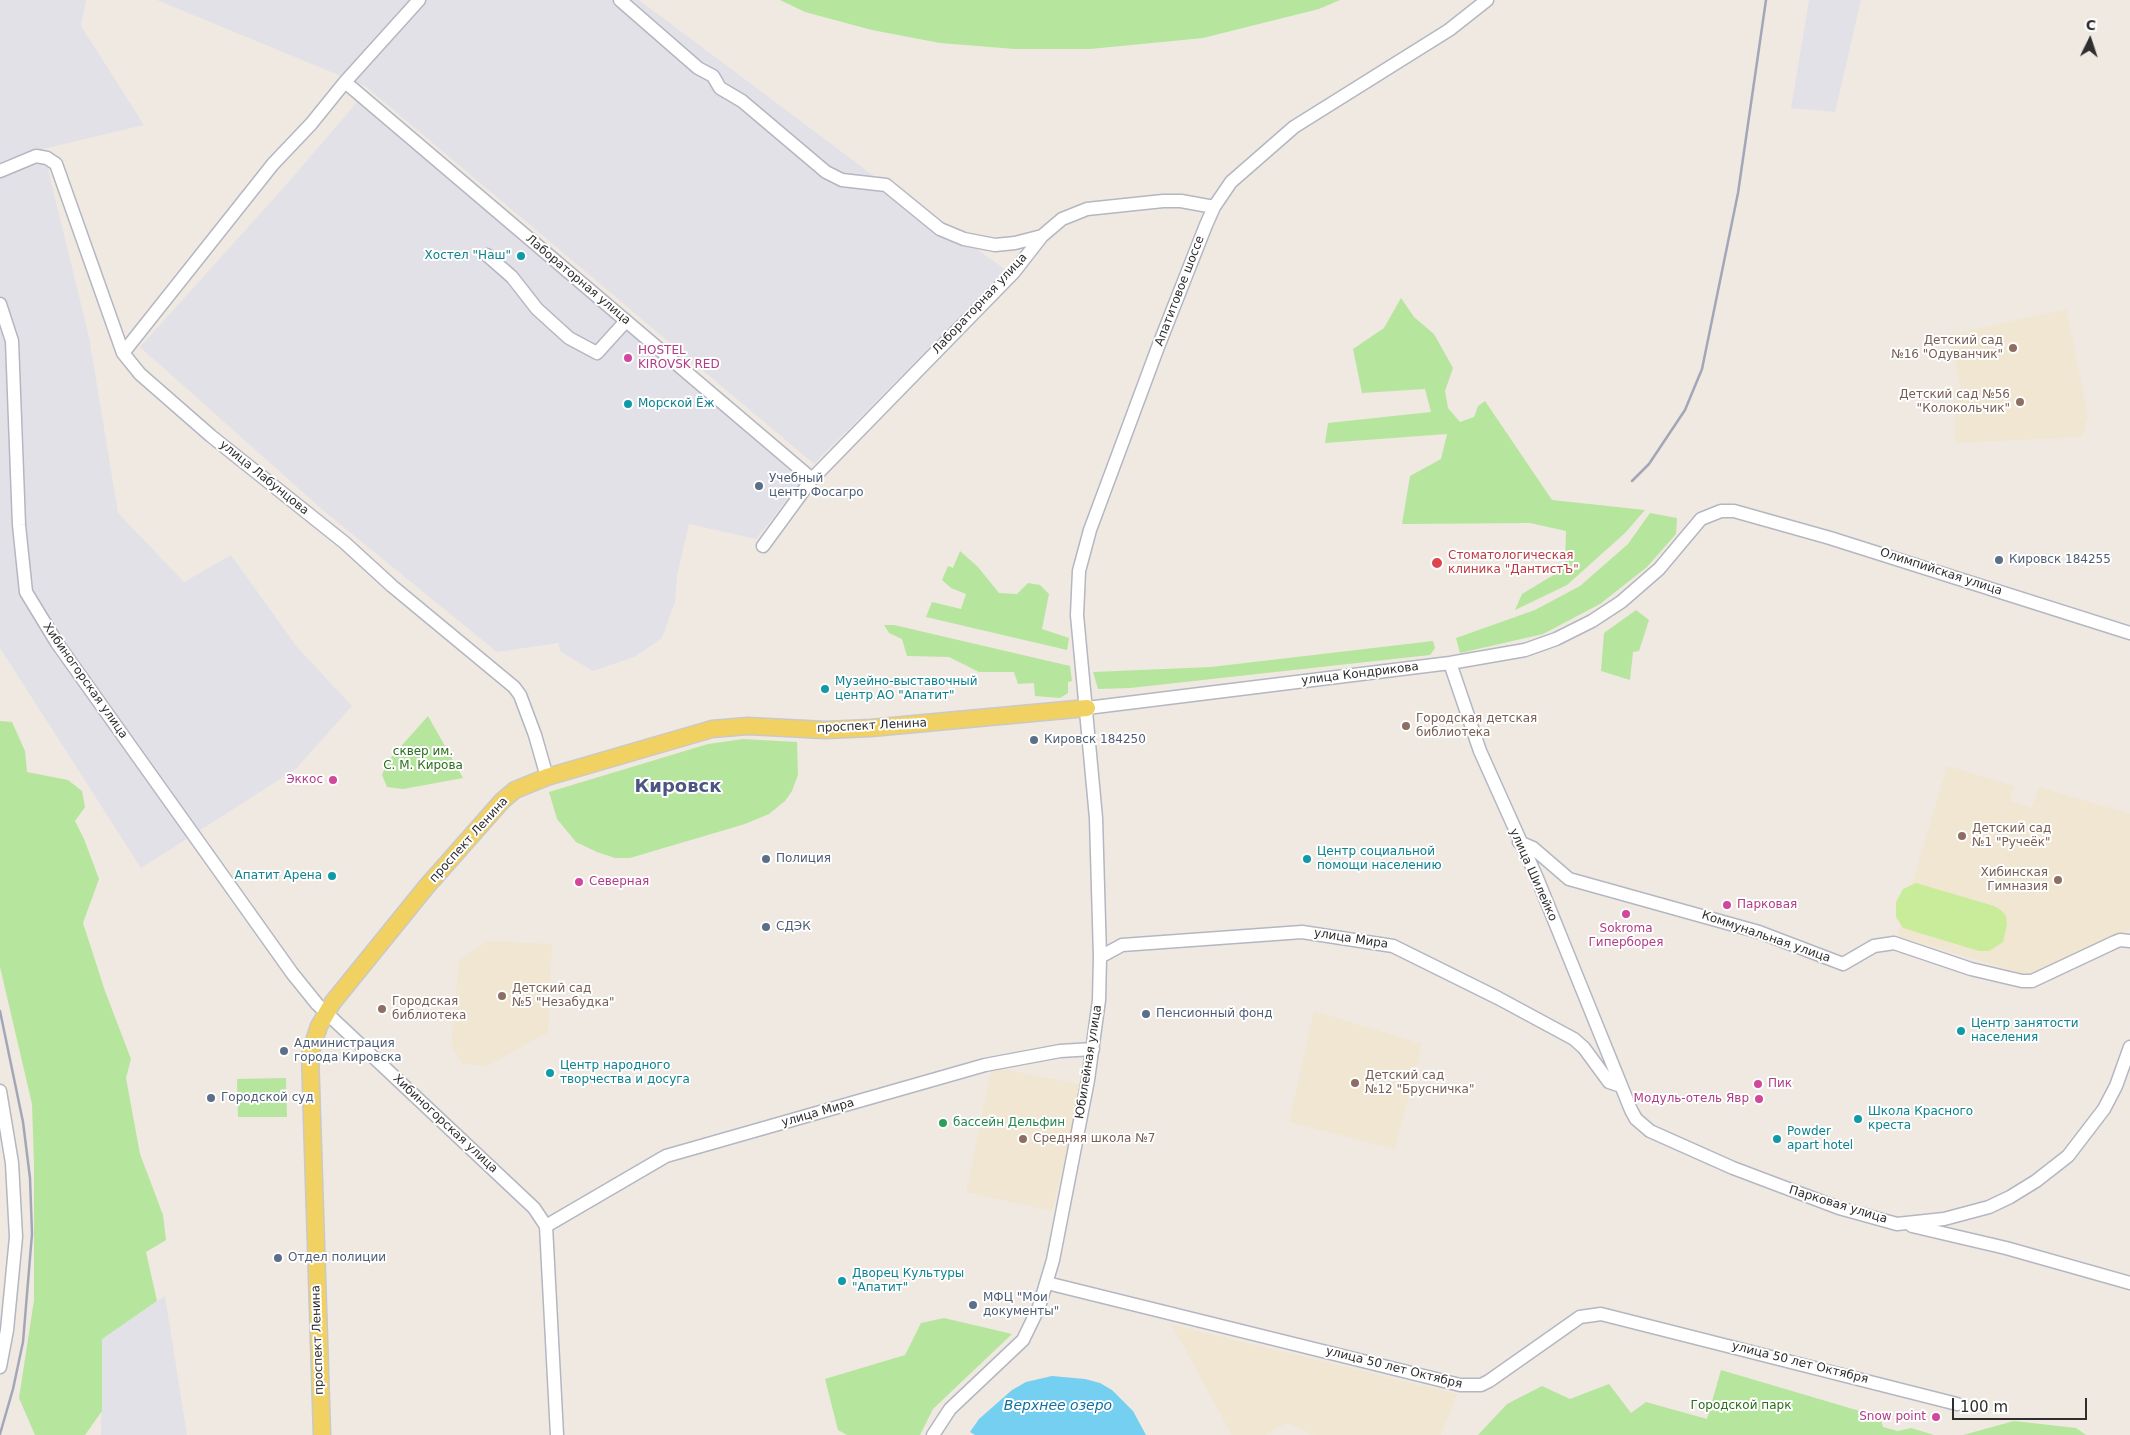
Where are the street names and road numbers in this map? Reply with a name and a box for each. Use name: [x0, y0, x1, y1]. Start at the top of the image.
street label: Лабораторная улица: [523, 232, 633, 328]
street label: Апатитовое шоссе: [1152, 234, 1208, 348]
street label: Лабораторная улица: [930, 251, 1030, 357]
street label: улица Лабунцова: [217, 438, 311, 518]
street label: Олимпийская улица: [1878, 545, 2004, 599]
street label: Хибиногорская улица: [40, 620, 130, 742]
street label: улица Кондрикова: [1300, 660, 1420, 688]
street label: проспект Ленина: [817, 716, 927, 736]
street label: проспект Ленина: [427, 794, 511, 886]
street label: улица Шилейко: [1506, 826, 1560, 924]
street label: Коммунальная улица: [1700, 908, 1832, 966]
street label: улица Мира: [1313, 926, 1389, 952]
street label: Юбилейная улица: [1073, 1004, 1105, 1120]
street label: Хибиногорская улица: [390, 1072, 500, 1176]
street label: улица Мира: [780, 1096, 856, 1130]
street label: Парковая улица: [1787, 1183, 1889, 1227]
street label: проспект Ленина: [309, 1285, 327, 1395]
street label: улица 50 лет Октября: [1730, 1339, 1870, 1387]
street label: улица 50 лет Октября: [1324, 1344, 1464, 1392]

